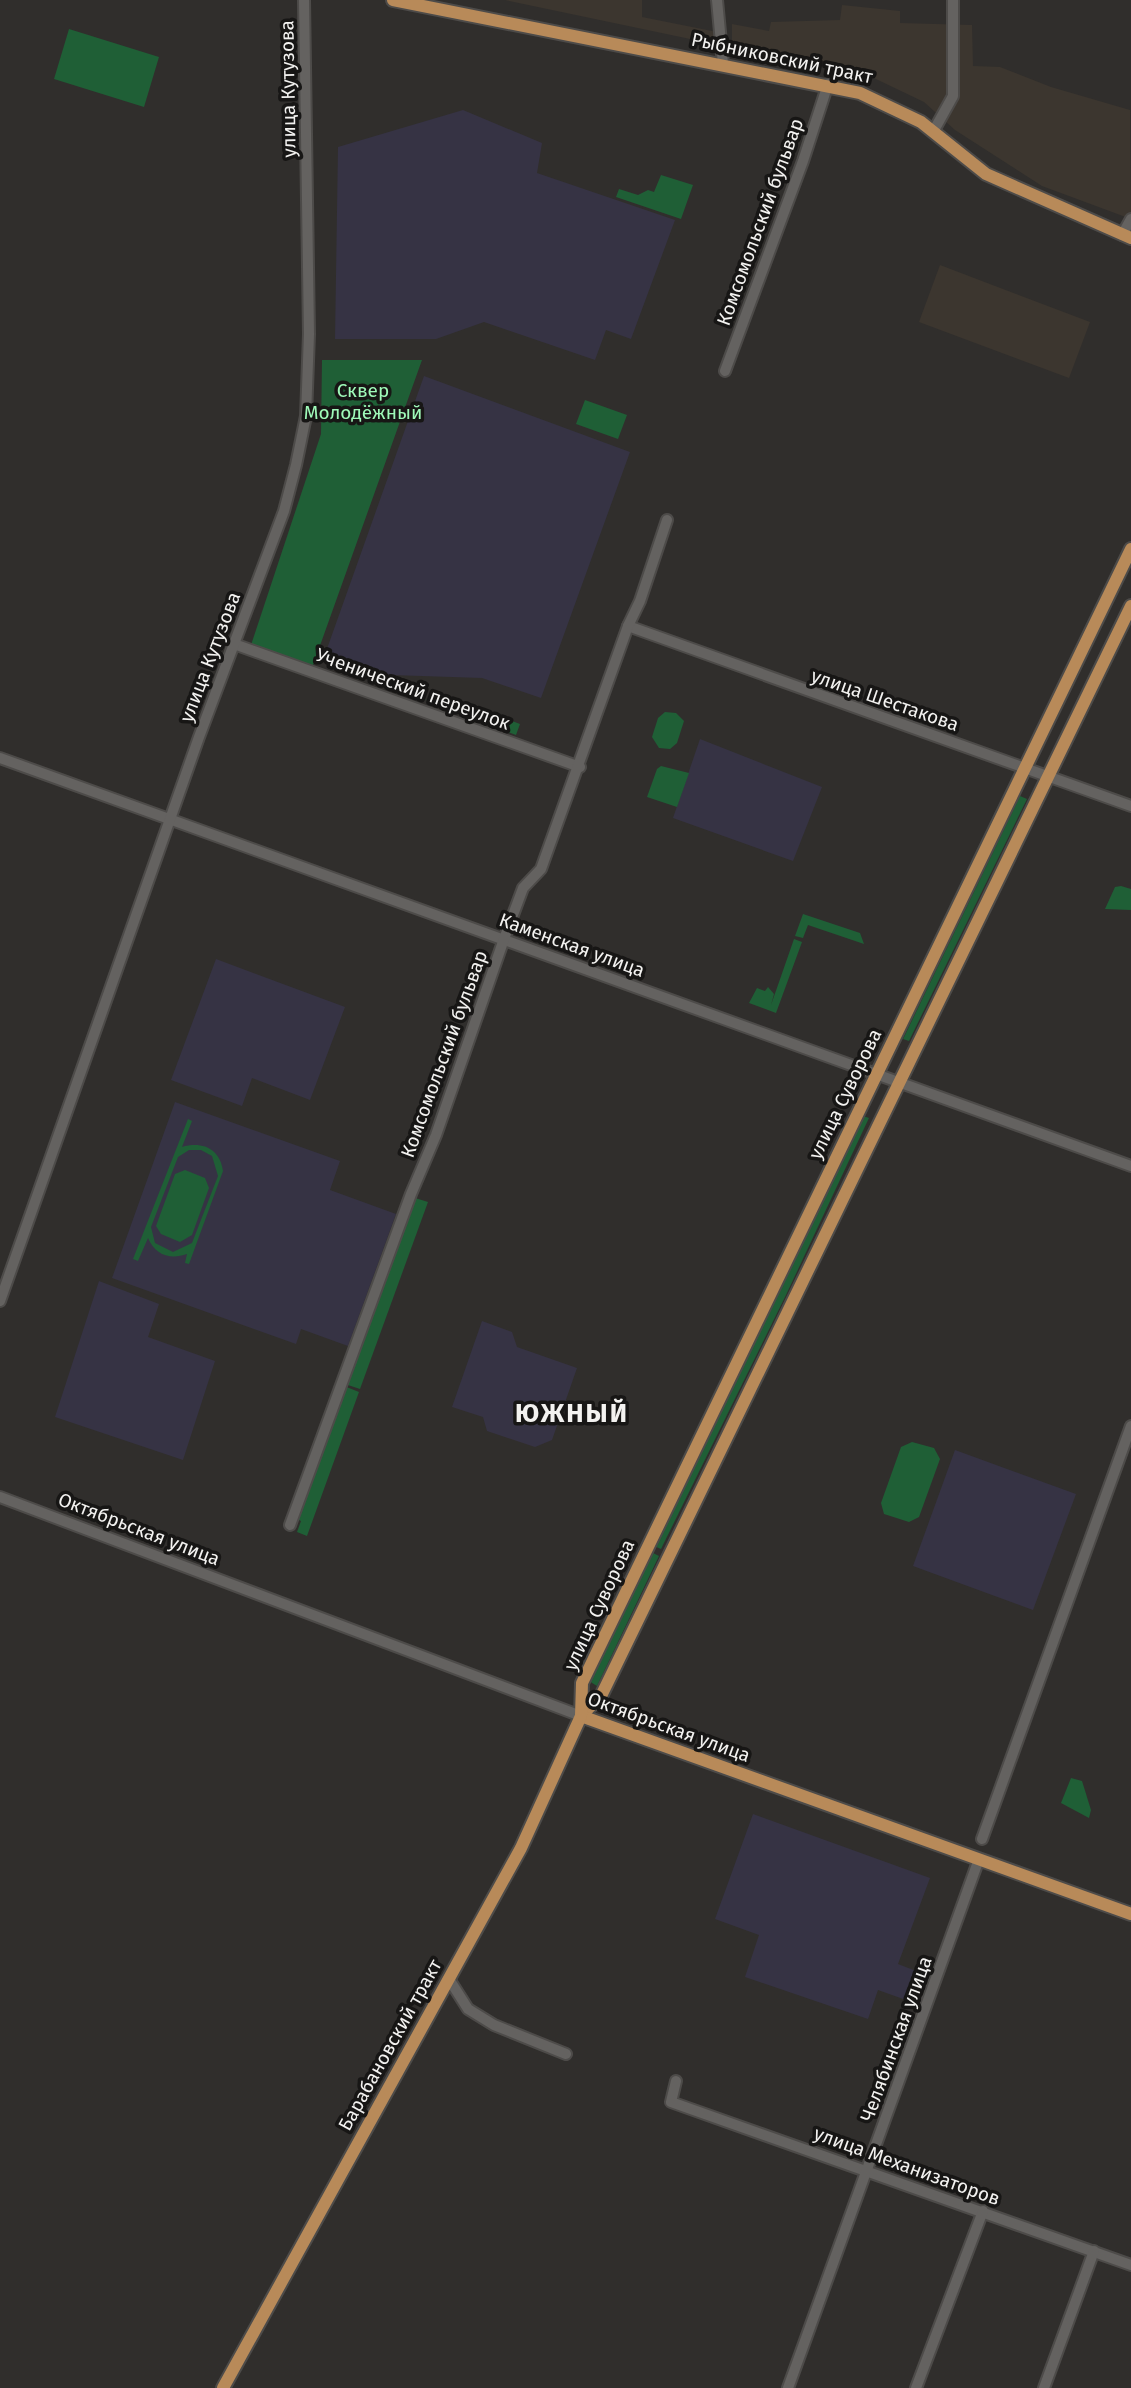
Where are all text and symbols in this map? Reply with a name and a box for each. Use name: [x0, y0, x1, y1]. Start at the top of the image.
street label: улица Кутузова: [275, 20, 301, 158]
street label: Рыбниковский тракт: [689, 28, 875, 89]
street label: Комсомольский бульвар: [712, 115, 808, 329]
park label: Сквер Молодёжный: [304, 379, 422, 424]
street label: улица Кутузова: [175, 589, 245, 725]
street label: Ученический переулок: [313, 643, 513, 735]
street label: улица Шестакова: [808, 664, 962, 736]
street label: Каменская улица: [496, 908, 648, 982]
street label: Комсомольский бульвар: [396, 947, 492, 1161]
street label: улица Суворова: [804, 1025, 886, 1163]
district label: ЮЖНЫЙ: [515, 1398, 629, 1429]
street label: Октябрьская улица: [55, 1488, 223, 1570]
street label: улица Суворова: [559, 1536, 639, 1674]
street label: Октябрьская улица: [585, 1687, 753, 1767]
street label: Челябинская улица: [855, 1953, 937, 2125]
street label: Барабановский тракт: [333, 1955, 447, 2135]
street label: улица Механизаторов: [811, 2122, 1003, 2210]

